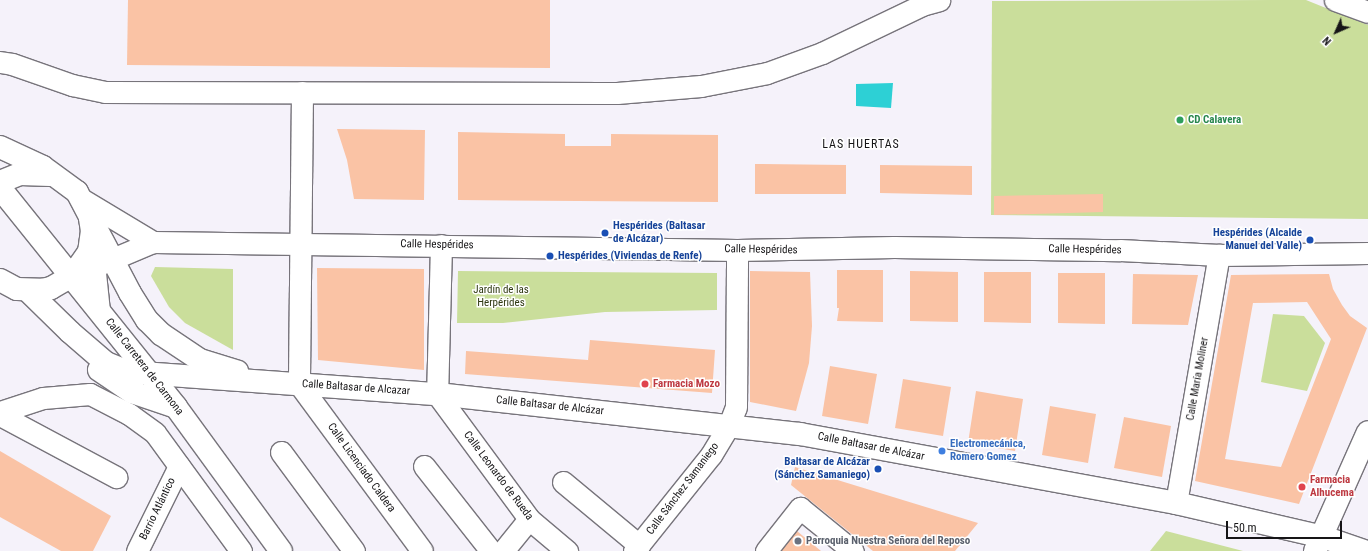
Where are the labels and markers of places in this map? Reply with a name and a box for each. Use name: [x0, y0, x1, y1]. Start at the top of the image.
place label: CD Calavera: [1188, 113, 1241, 127]
marker: CD Calavera: [1175, 115, 1185, 125]
place label: Hespérides (Baltasar de Alcázar): [613, 220, 705, 246]
place label: Hespérides (Alcalde Manuel del Valle): [1213, 227, 1302, 253]
marker: Hespérides (Baltasar de Alcázar): [600, 228, 610, 238]
marker: Hespérides (Alcalde Manuel del Valle): [1305, 235, 1315, 245]
place label: Hespérides (Viviendas de Renfe): [558, 249, 702, 263]
marker: Hespérides (Viviendas de Renfe): [545, 251, 555, 261]
place label: Farmacia Mozo: [653, 377, 720, 391]
marker: Farmacia Mozo: [640, 379, 650, 389]
place label: Electromecánica, Romero Gomez: [950, 438, 1026, 464]
marker: Electromecánica, Romero Gomez: [937, 446, 947, 456]
place label: Baltasar de Alcázar (Sánchez Samaniego): [774, 456, 870, 482]
marker: Baltasar de Alcázar (Sánchez Samaniego): [873, 464, 883, 474]
place label: Farmacia Alhucema: [1310, 474, 1354, 500]
marker: Farmacia Alhucema: [1297, 482, 1307, 492]
place label: Parroquia Nuestra Señora del Reposo: [806, 534, 970, 548]
marker: Parroquia Nuestra Señora del Reposo: [793, 536, 803, 546]

